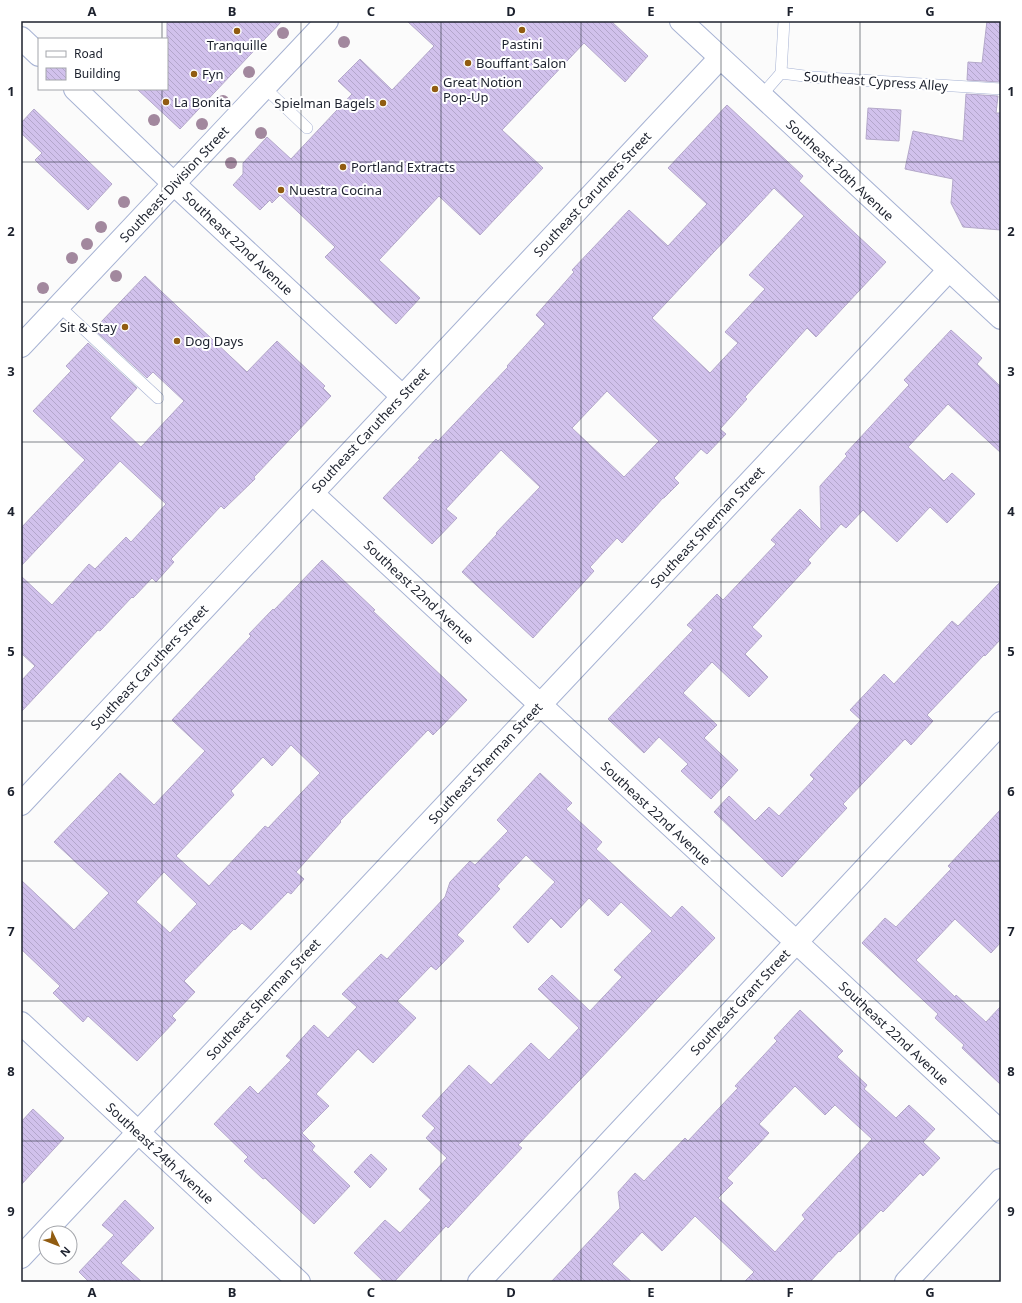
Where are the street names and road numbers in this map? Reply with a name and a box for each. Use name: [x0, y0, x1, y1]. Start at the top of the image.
street label: Southeast Cypress Alley: [803, 67, 949, 95]
street label: Southeast 20th Avenue: [782, 115, 898, 225]
street label: Southeast Division Street: [115, 122, 233, 246]
street label: Southeast Caruthers Street: [529, 127, 655, 260]
street label: Southeast 22nd Avenue: [179, 187, 297, 299]
street label: Southeast Caruthers Street: [307, 363, 433, 496]
street label: Southeast Sherman Street: [646, 462, 768, 592]
street label: Southeast 22nd Avenue: [360, 536, 478, 648]
street label: Southeast Caruthers Street: [86, 600, 212, 733]
street label: Southeast Sherman Street: [424, 698, 546, 828]
street label: Southeast 22nd Avenue: [597, 757, 715, 869]
street label: Southeast Sherman Street: [202, 934, 324, 1064]
street label: Southeast Grant Street: [686, 945, 794, 1059]
street label: Southeast 22nd Avenue: [835, 977, 953, 1089]
street label: Southeast 24th Avenue: [102, 1098, 218, 1208]

